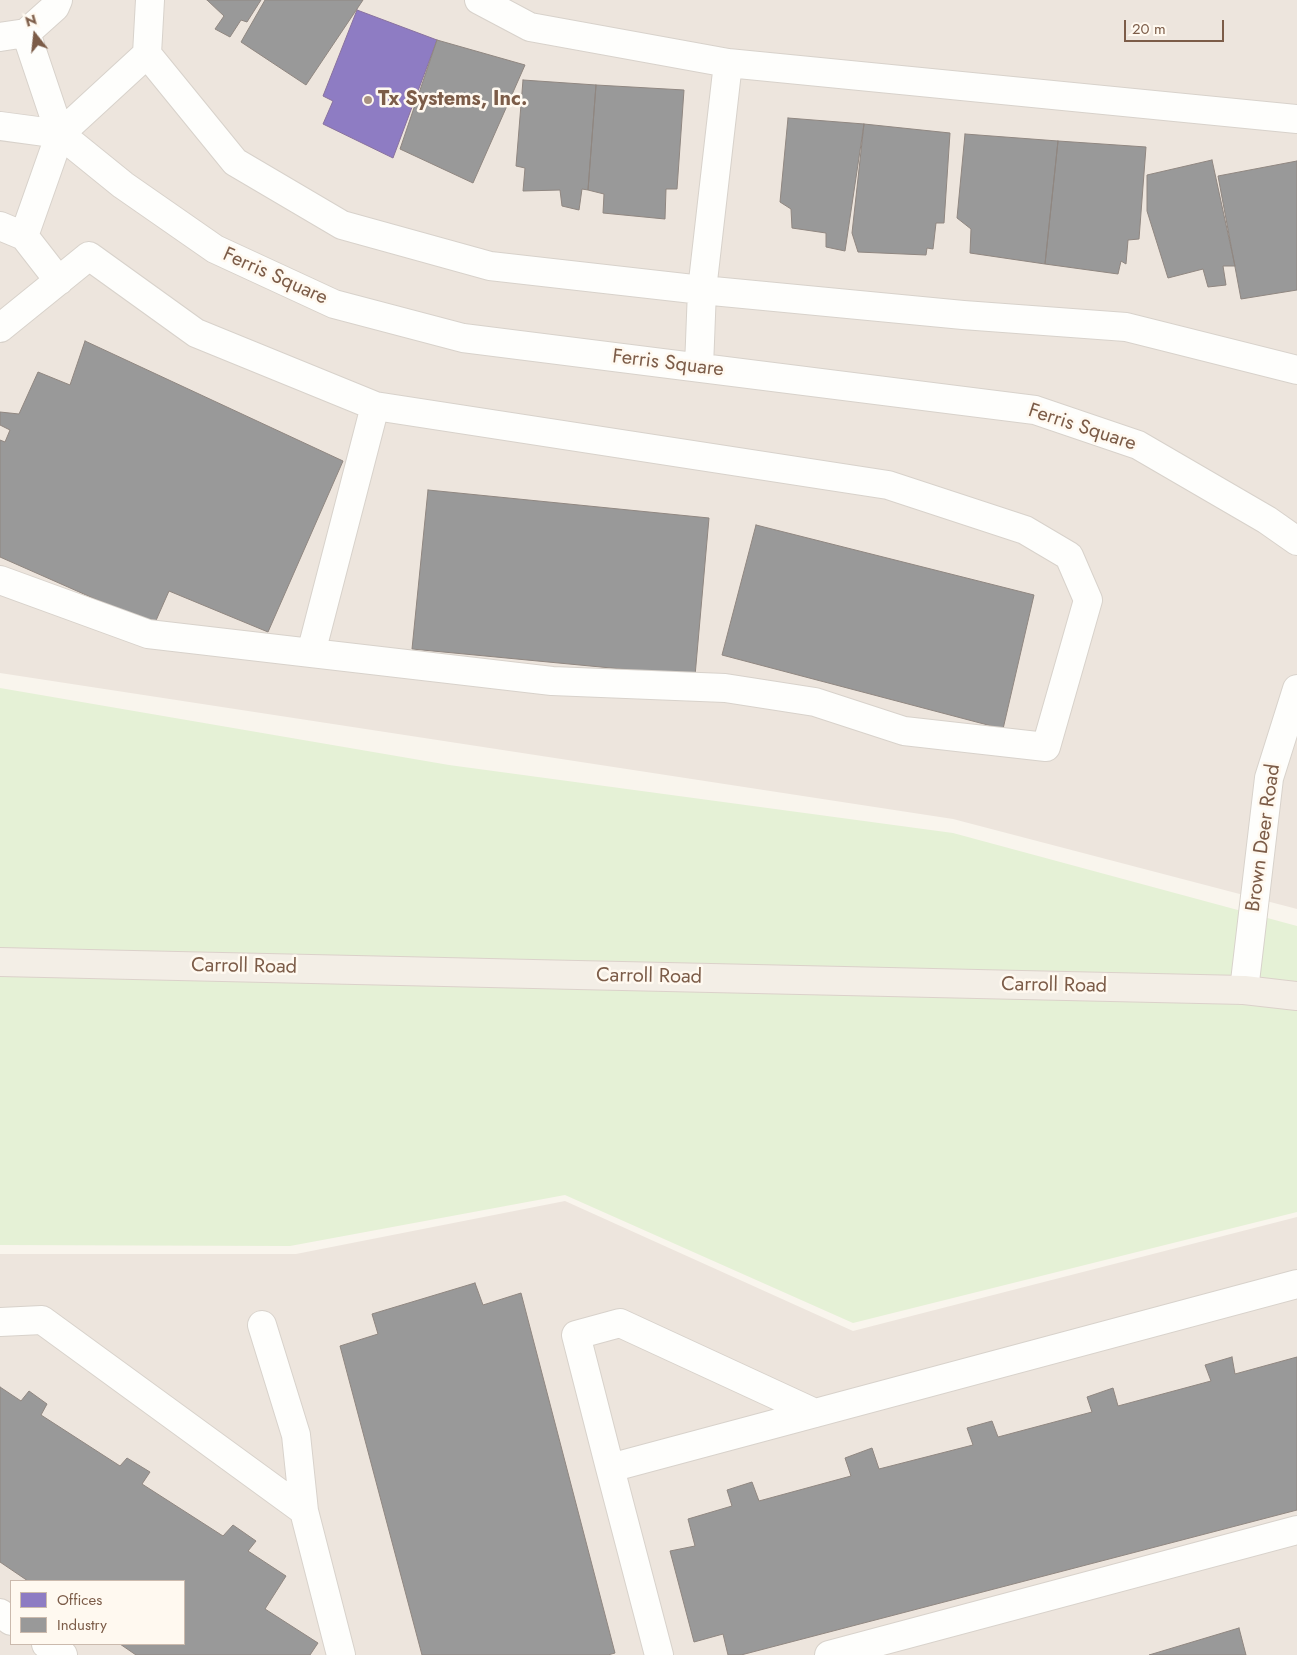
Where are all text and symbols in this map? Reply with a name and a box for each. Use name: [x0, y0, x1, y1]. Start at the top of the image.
text: N: [23, 9, 39, 32]
north arrow: [10, 10, 60, 60]
scale bar: [1127, 10, 1227, 42]
text: 20 m: [1132, 18, 1166, 40]
place label: Tx Systems, Inc.: [378, 88, 527, 112]
marker: Tx Systems, Inc.: [362, 94, 374, 106]
street label: Ferris Square: [219, 243, 331, 311]
street label: Ferris Square: [611, 345, 725, 383]
street label: Ferris Square: [1025, 399, 1139, 457]
street label: Brown Deer Road: [1242, 763, 1286, 913]
street label: Carroll Road: [191, 954, 297, 980]
street label: Carroll Road: [596, 964, 702, 990]
street label: Carroll Road: [1001, 973, 1107, 999]
legend: [10, 1580, 185, 1645]
text: Offices: [57, 1589, 102, 1611]
text: Industry: [57, 1614, 107, 1636]

